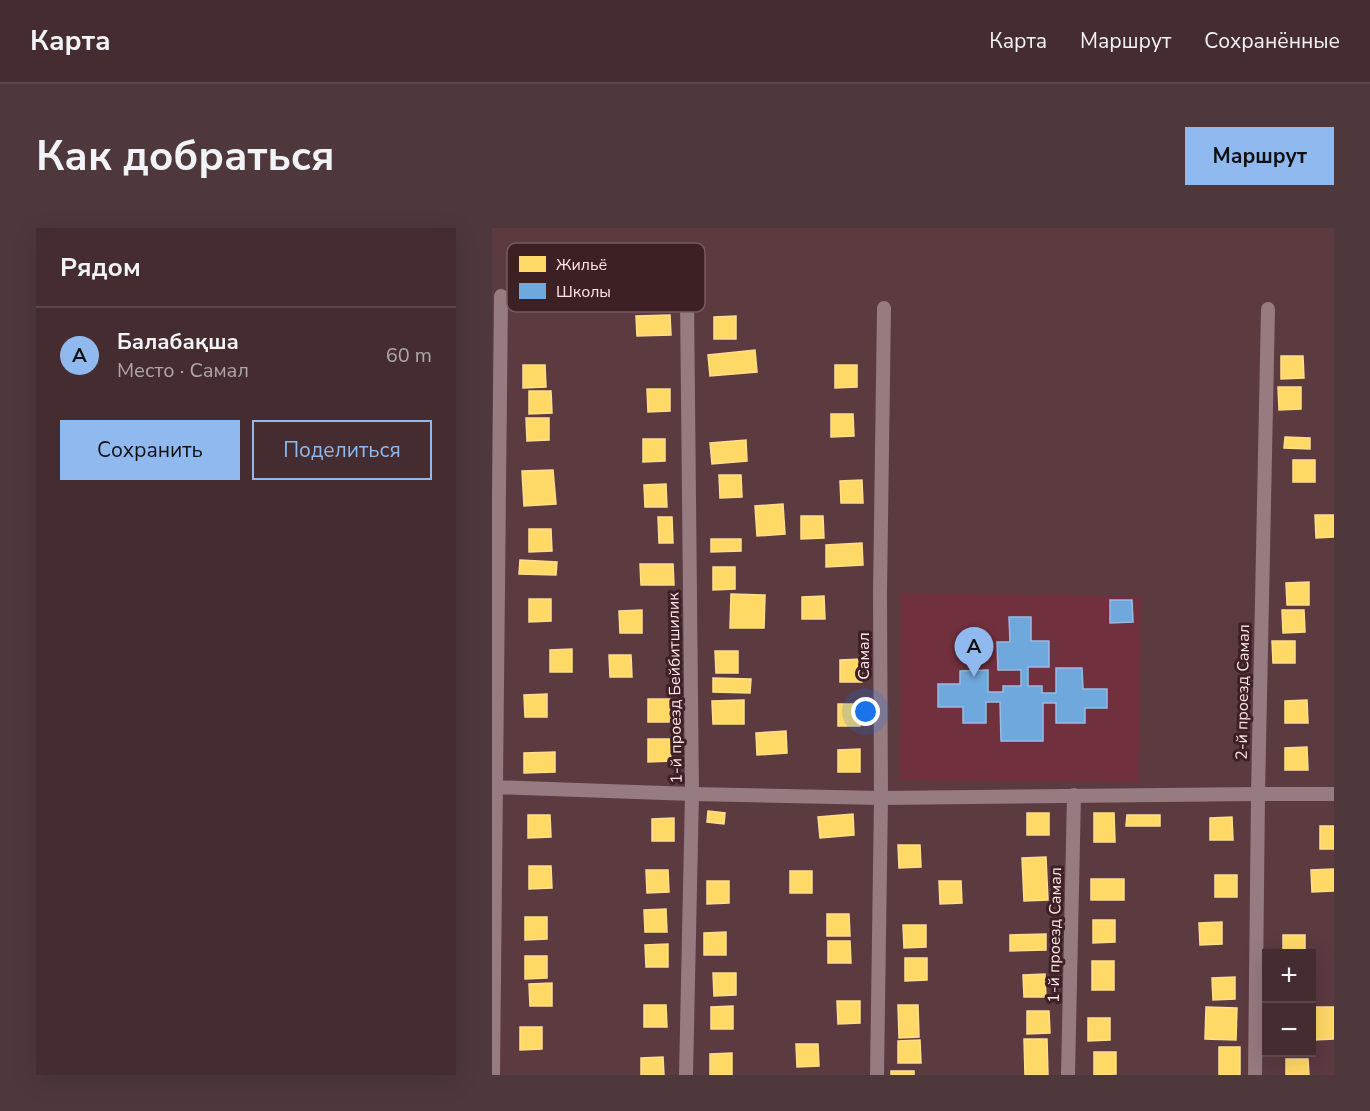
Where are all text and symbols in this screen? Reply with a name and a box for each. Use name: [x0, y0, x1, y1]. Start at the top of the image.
text: Карта: [30, 22, 111, 60]
text: Карта: [989, 27, 1047, 55]
text: Маршрут: [1080, 27, 1171, 55]
text: Сохранённые: [1204, 27, 1340, 55]
button: Маршрут: [1185, 127, 1334, 185]
text: Как добраться: [36, 128, 335, 185]
legend: [507, 243, 705, 312]
text: Рядом: [60, 250, 141, 285]
text: Жильё: [556, 254, 607, 276]
text: Школы: [556, 281, 611, 303]
text: Балабақша: [117, 327, 239, 357]
text: A: [72, 342, 87, 369]
text: 60 m: [386, 342, 432, 369]
text: Место · Самал: [117, 357, 249, 384]
button: Сохранить: [60, 420, 240, 480]
button: Поделиться: [252, 420, 432, 480]
street label: 1-й проезд Бейбитшилик: [662, 592, 688, 784]
street label: 2-й проезд Самал: [1231, 624, 1255, 760]
pin: A: [954, 628, 994, 677]
street label: Самал: [853, 632, 875, 680]
your location: [851, 697, 880, 726]
street label: 1-й проезд Самал: [1043, 867, 1067, 1003]
map controls: [1262, 949, 1316, 1057]
button: +: [1262, 949, 1316, 1003]
button: −: [1262, 1003, 1316, 1057]

